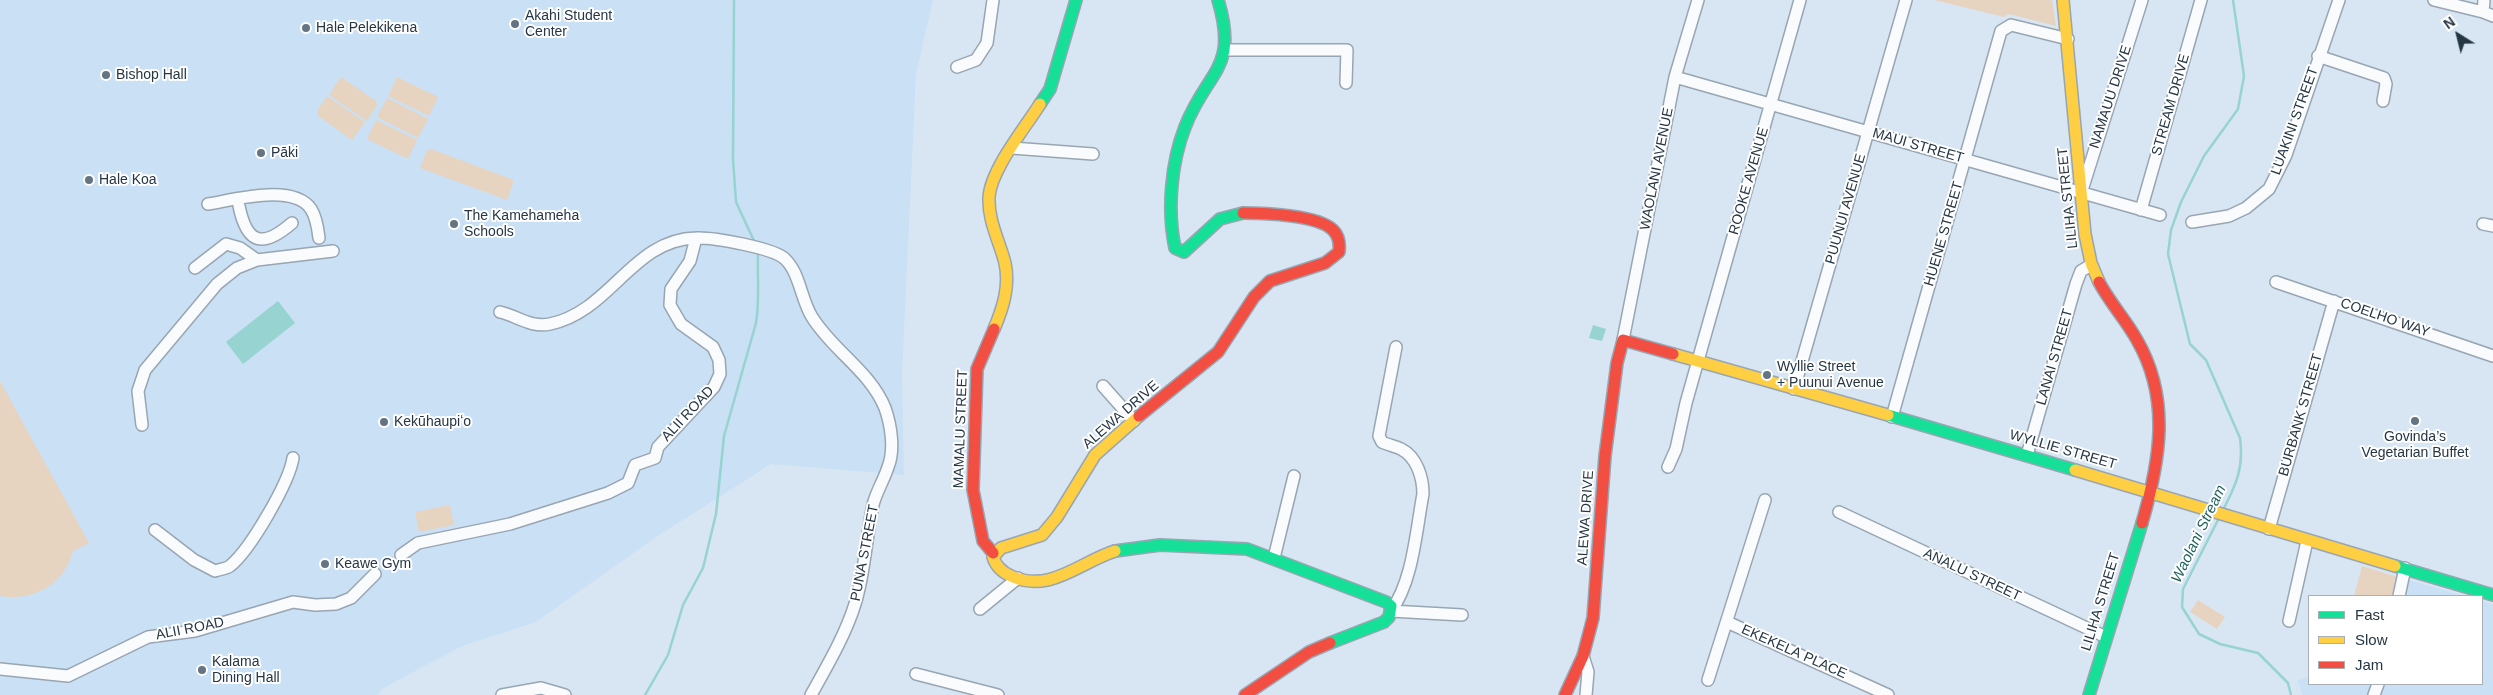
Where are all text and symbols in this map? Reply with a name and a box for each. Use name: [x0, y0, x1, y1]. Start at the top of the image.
place label: Akahi Student Center: [525, 8, 612, 40]
north arrow: [2433, 10, 2483, 60]
text: N: [2440, 13, 2458, 32]
marker: Akahi Student Center: [509, 18, 521, 30]
place label: Hale Pelekikena: [316, 20, 417, 36]
marker: Hale Pelekikena: [300, 22, 312, 34]
street label: NAMAUU DRIVE: [2086, 43, 2136, 151]
street label: STREAM DRIVE: [2148, 52, 2194, 158]
street label: LUAKINI STREET: [2268, 65, 2322, 177]
place label: Bishop Hall: [116, 67, 187, 83]
marker: Bishop Hall: [100, 69, 112, 81]
street label: WAOLANI AVENUE: [1637, 106, 1677, 232]
street label: ROOKE AVENUE: [1726, 125, 1772, 237]
street label: MAUI STREET: [1870, 125, 1966, 167]
place label: Pāki: [271, 145, 298, 161]
street label: LILIHA STREET: [2054, 146, 2082, 250]
marker: Pāki: [255, 147, 267, 159]
street label: PUUNUI AVENUE: [1822, 152, 1870, 266]
place label: Hale Koa: [99, 172, 157, 188]
marker: Hale Koa: [83, 174, 95, 186]
street label: HUENE STREET: [1921, 180, 1967, 288]
place label: The Kamehameha Schools: [464, 208, 579, 240]
marker: The Kamehameha Schools: [448, 218, 460, 230]
street label: COELHO WAY: [2338, 295, 2432, 341]
street label: LANAI STREET: [2033, 307, 2077, 407]
street label: BURBANK STREET: [2275, 352, 2327, 478]
place label: Wyllie Street + Puunui Avenue: [1777, 359, 1884, 392]
street label: MAMALU STREET: [951, 369, 971, 489]
marker: Wyllie Street + Puunui Avenue: [1761, 369, 1773, 381]
street label: ALEWA DRIVE: [1080, 377, 1162, 453]
street label: ALII ROAD: [658, 383, 718, 445]
place label: Kekūhaupiʻo: [394, 414, 471, 430]
marker: Govinda’s Vegetarian Buffet: [2409, 415, 2421, 427]
marker: Kekūhaupiʻo: [378, 416, 390, 428]
street label: WYLLIE STREET: [2008, 427, 2118, 473]
place label: Govinda’s Vegetarian Buffet: [2361, 429, 2469, 462]
street label: ALEWA DRIVE: [1574, 470, 1598, 566]
water label: Waolani Stream: [2168, 482, 2230, 586]
street label: PUNA STREET: [847, 503, 883, 603]
street label: ANALU STREET: [1921, 545, 2023, 605]
street label: LILIHA STREET: [2078, 551, 2124, 653]
place label: Keawe Gym: [335, 556, 411, 572]
marker: Keawe Gym: [319, 558, 331, 570]
legend: [2308, 595, 2483, 685]
text: Fast: [2355, 606, 2384, 623]
street label: ALII ROAD: [154, 614, 226, 644]
street label: EKEKELA PLACE: [1739, 621, 1849, 683]
text: Slow: [2355, 631, 2388, 648]
place label: Kalama Dining Hall: [212, 654, 280, 686]
text: Jam: [2355, 656, 2383, 673]
marker: Kalama Dining Hall: [196, 664, 208, 676]

